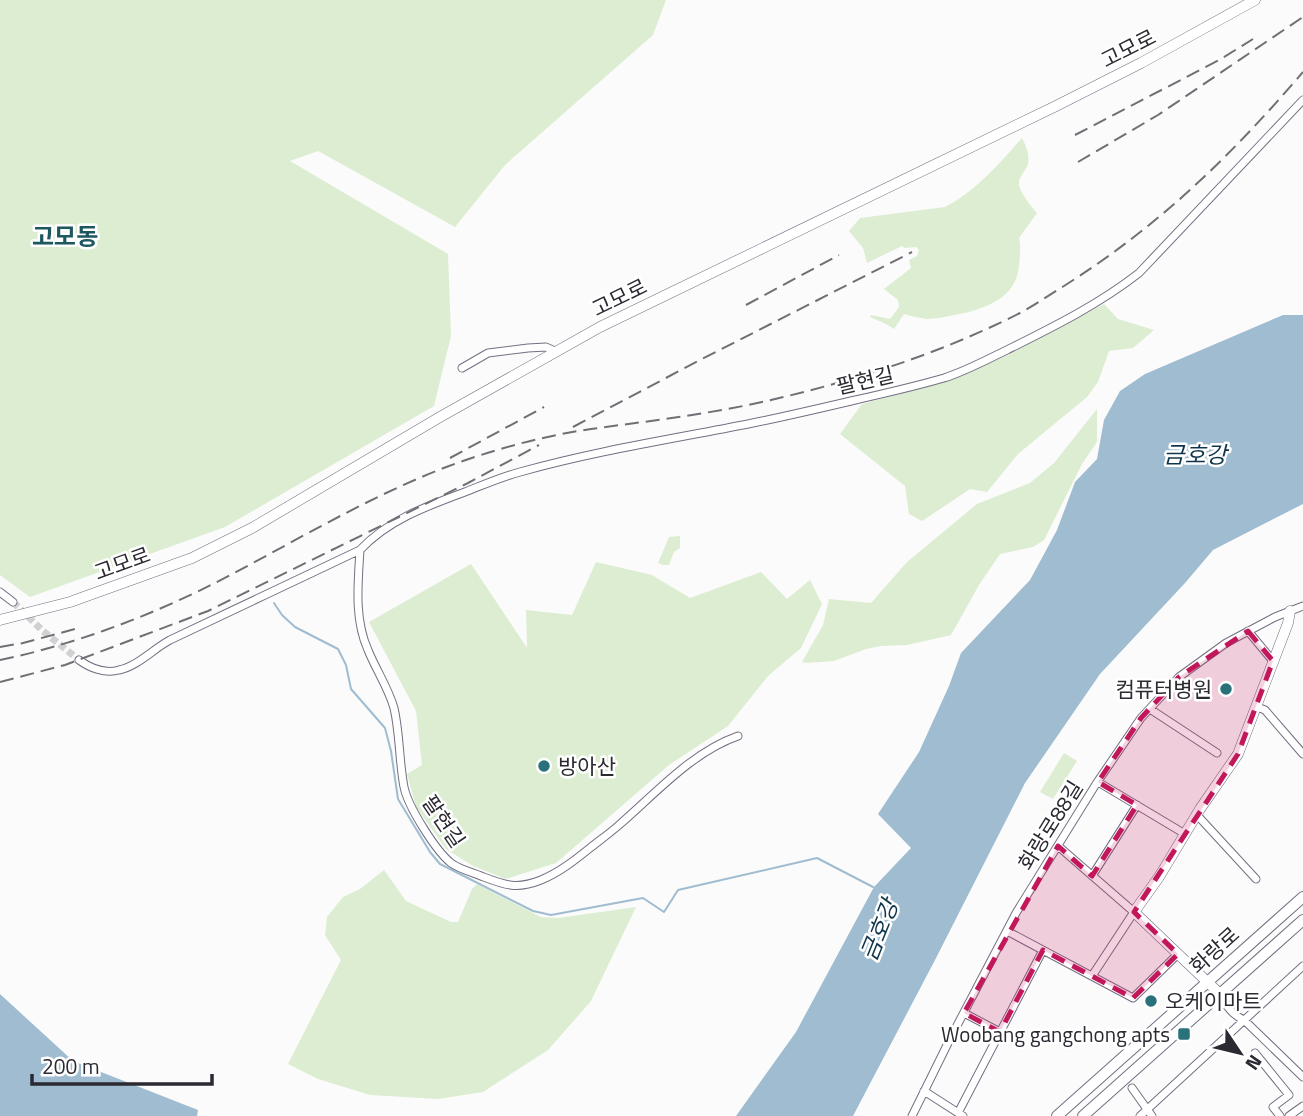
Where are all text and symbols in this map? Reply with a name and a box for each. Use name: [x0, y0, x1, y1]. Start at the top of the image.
street label: 고모로: [1095, 21, 1161, 75]
district label: 고모동: [32, 218, 98, 254]
street label: 고모로: [586, 270, 652, 324]
street label: 팔현길: [833, 358, 897, 402]
water label: 금호강: [1163, 437, 1230, 472]
street label: 고모로: [89, 538, 155, 588]
place label: 컴퓨터병원: [1115, 673, 1212, 705]
marker: 컴퓨터병원: [1218, 681, 1234, 697]
place label: 방아산: [558, 750, 616, 782]
marker: 방아산: [536, 758, 552, 774]
street label: 화랑로88길: [1010, 774, 1090, 876]
street label: 팔현길: [415, 788, 473, 854]
water label: 금호강: [851, 891, 908, 966]
street label: 화랑로: [1182, 919, 1246, 981]
place label: 오케이마트: [1165, 985, 1262, 1017]
marker: 오케이마트: [1143, 993, 1159, 1009]
place label: Woobang gangchong apts: [941, 1018, 1170, 1050]
north arrow: [1205, 1018, 1275, 1088]
marker: Woobang gangchong apts: [1176, 1026, 1192, 1042]
scale bar: [32, 1042, 212, 1086]
text: N: [1239, 1049, 1270, 1077]
text: 200 m: [42, 1050, 99, 1082]

